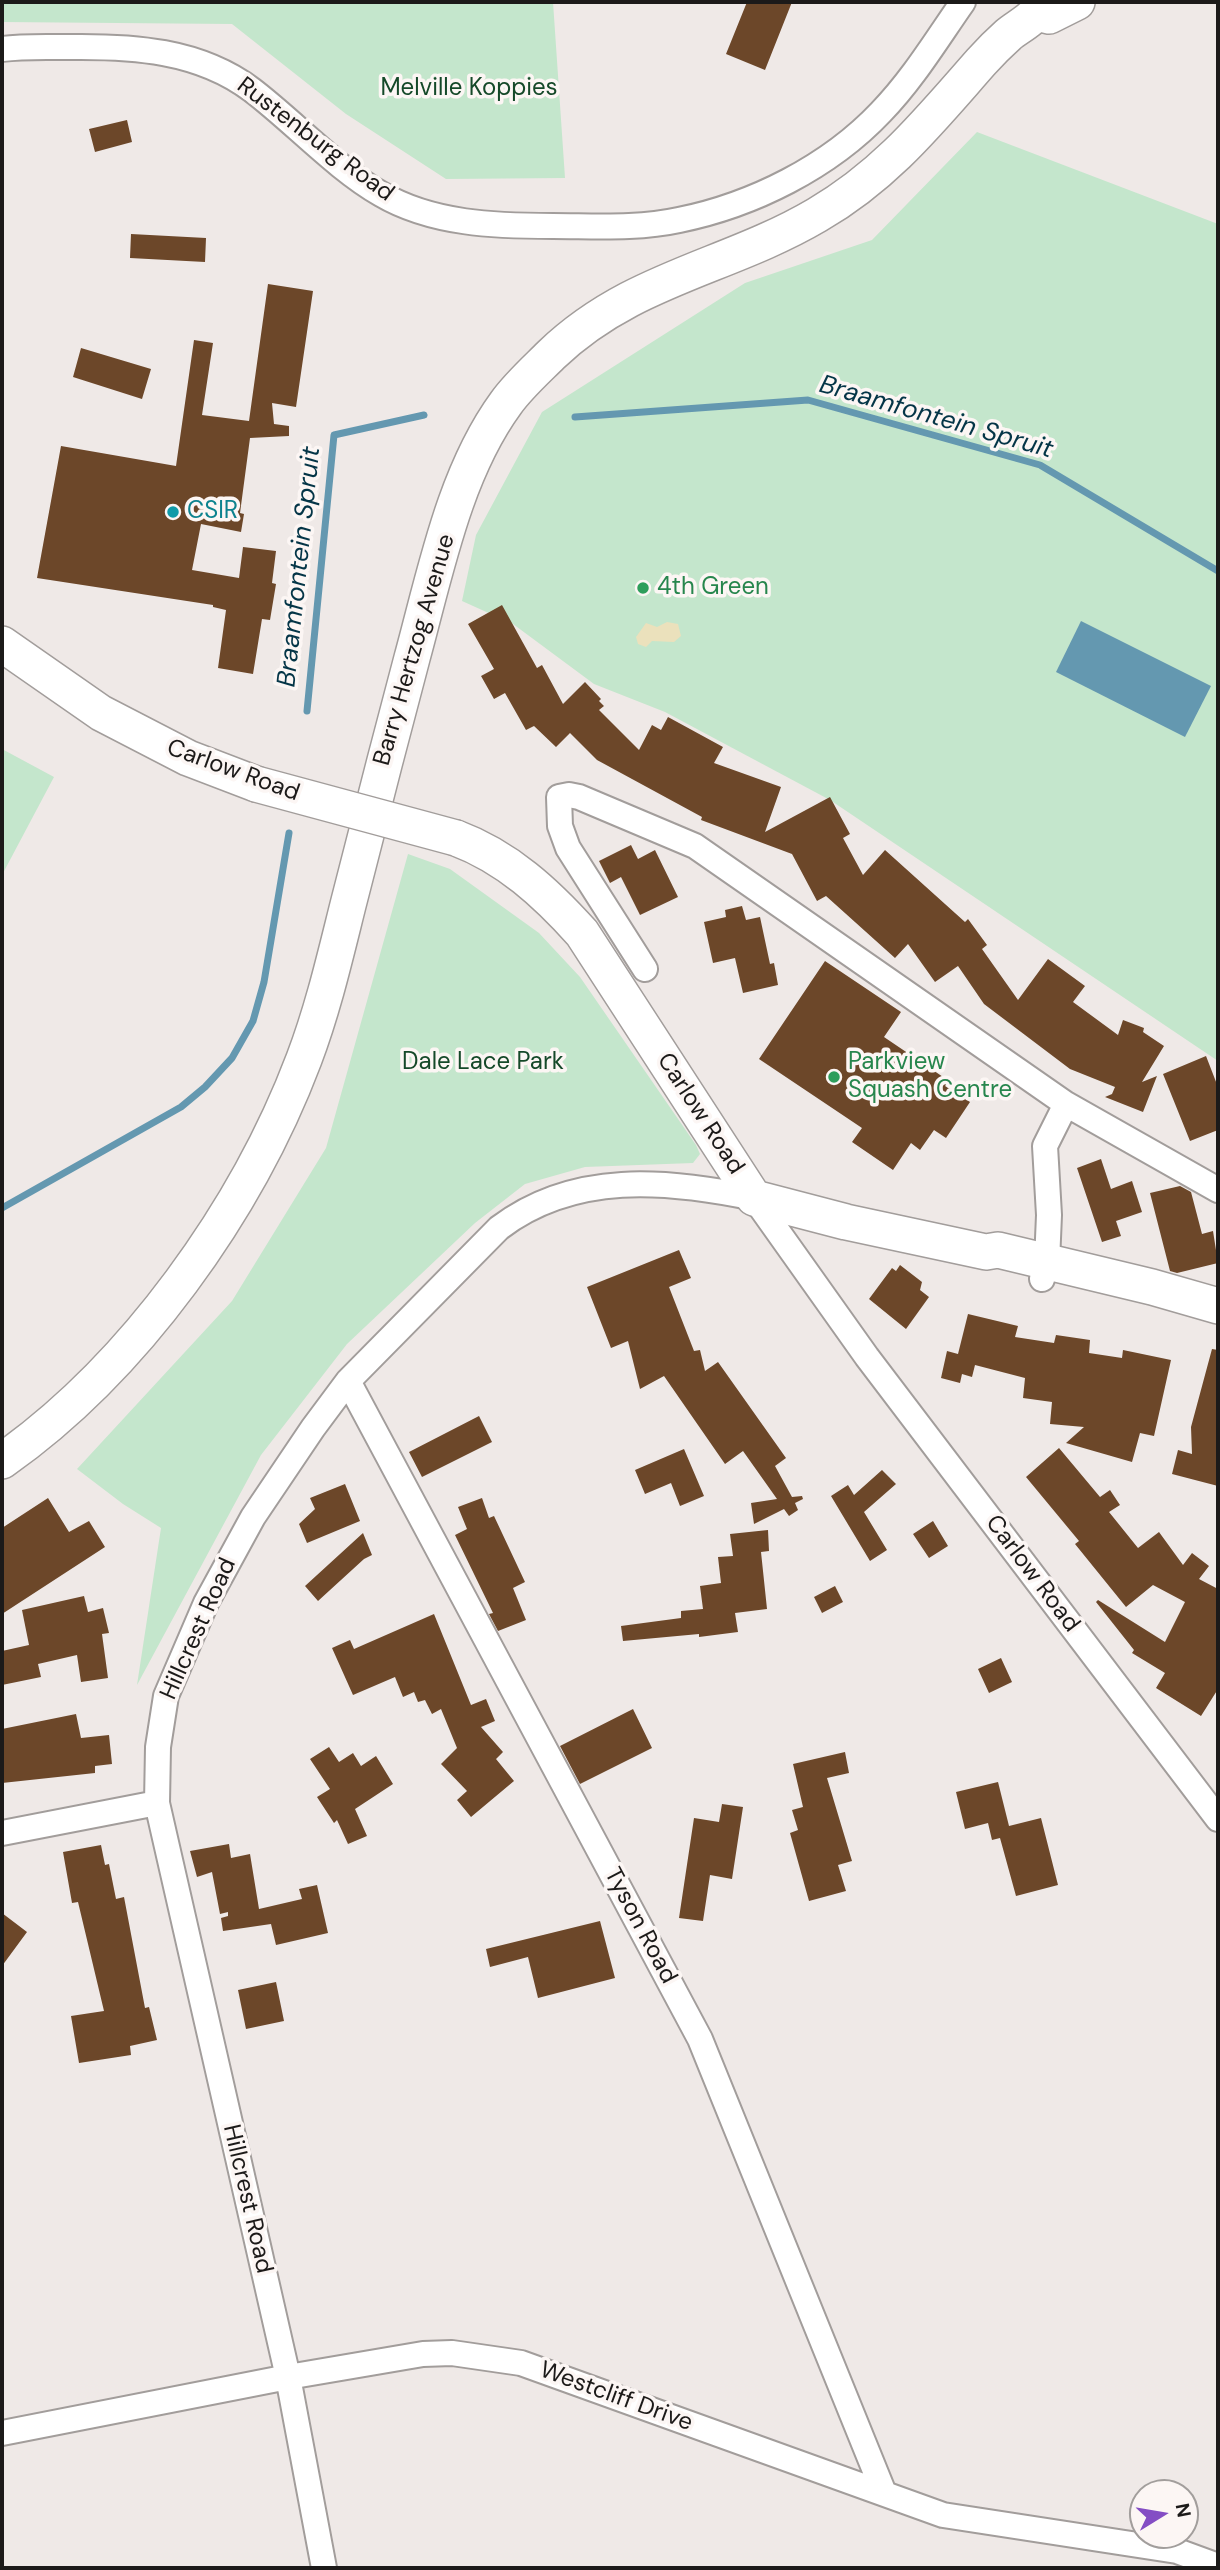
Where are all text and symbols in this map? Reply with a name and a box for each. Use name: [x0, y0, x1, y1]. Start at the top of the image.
street label: Rustenburg Road: [231, 72, 399, 208]
park label: Melville Koppies: [380, 75, 558, 103]
water label: Braamfontein Spruit: [816, 370, 1056, 466]
water label: Braamfontein Spruit: [272, 445, 328, 689]
place label: CSIR: [187, 498, 238, 526]
marker: CSIR: [165, 504, 181, 520]
street label: Barry Hertzog Avenue: [368, 531, 462, 769]
place label: 4th Green: [657, 574, 769, 602]
marker: 4th Green: [635, 580, 651, 596]
street label: Carlow Road: [163, 734, 303, 808]
street label: Carlow Road: [650, 1048, 750, 1180]
park label: Dale Lace Park: [402, 1049, 564, 1077]
place label: Parkview Squash Centre: [848, 1049, 1012, 1105]
marker: Parkview Squash Centre: [826, 1069, 842, 1085]
street label: Carlow Road: [979, 1510, 1085, 1638]
street label: Hillcrest Road: [155, 1554, 243, 1704]
street label: Tyson Road: [597, 1863, 683, 1989]
street label: Hillcrest Road: [216, 2122, 278, 2276]
street label: Westcliff Drive: [536, 2356, 696, 2438]
north arrow: [1129, 2479, 1199, 2549]
text: N: [1170, 2501, 1197, 2519]

